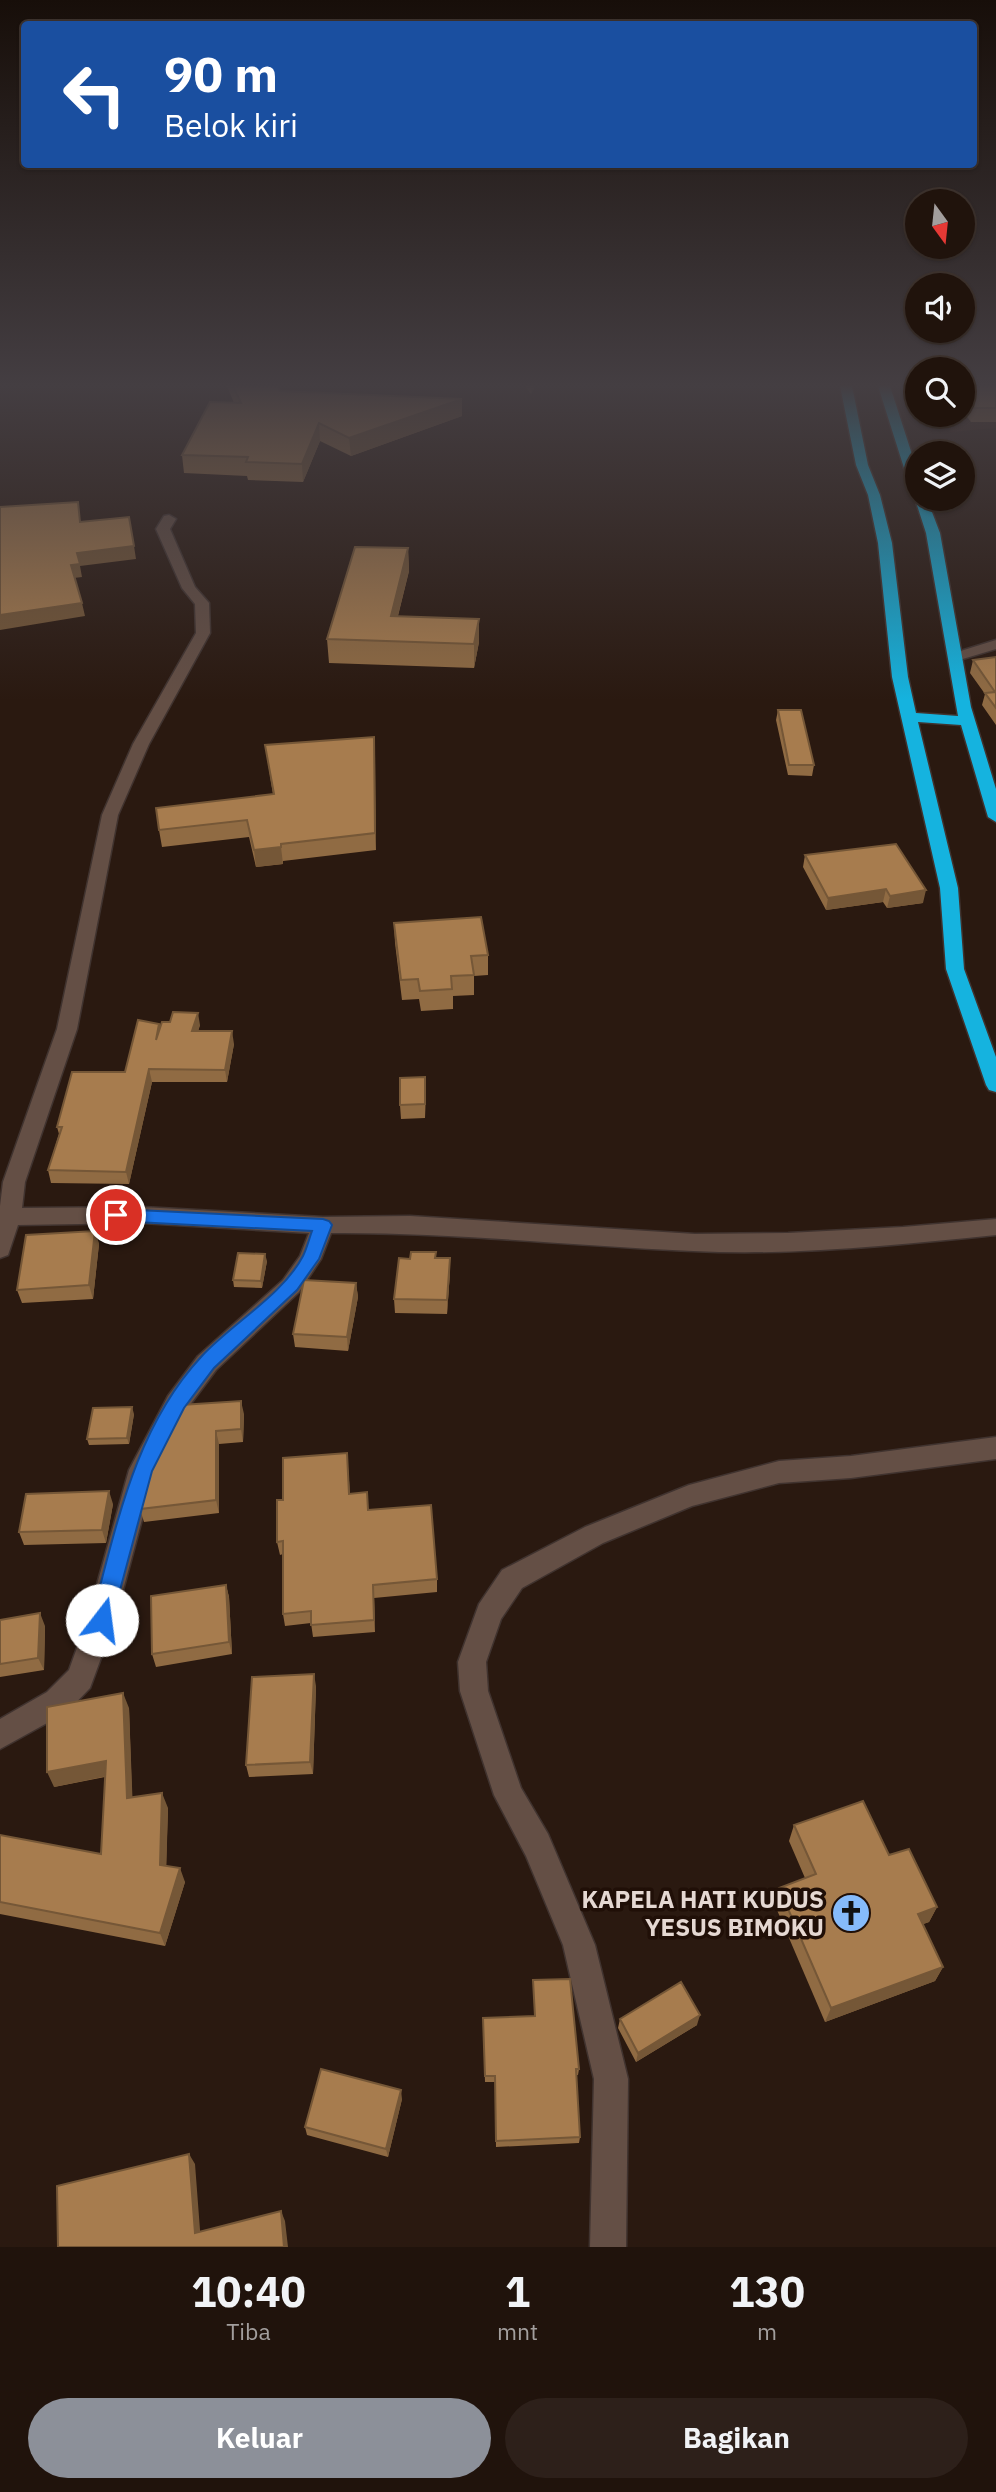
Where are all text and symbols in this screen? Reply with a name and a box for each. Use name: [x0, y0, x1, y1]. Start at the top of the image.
text: 90 m: [164, 42, 278, 105]
icon: left: [49, 49, 140, 140]
text: Belok kiri: [164, 104, 298, 146]
north arrow: [905, 189, 975, 259]
map controls: [905, 189, 975, 511]
button: sound: [905, 273, 975, 343]
button: search: [905, 357, 975, 427]
button: layers: [905, 441, 975, 511]
pin: [86, 1185, 146, 1245]
icon: arrive: [97, 1196, 135, 1234]
position arrow: [65, 1583, 139, 1657]
place label: KAPELA HATI KUDUS YESUS BIMOKU: [581, 1883, 824, 1943]
church icon: KAPELA HATI KUDUS YESUS BIMOKU: [830, 1892, 872, 1934]
text: 10:40: [191, 2264, 306, 2319]
text: 1: [505, 2264, 530, 2319]
text: 130: [729, 2264, 805, 2319]
text: Tiba: [226, 2316, 271, 2346]
text: mnt: [497, 2316, 538, 2346]
text: m: [757, 2316, 777, 2346]
button: Keluar: [28, 2398, 491, 2478]
button: Bagikan: [505, 2398, 968, 2478]

